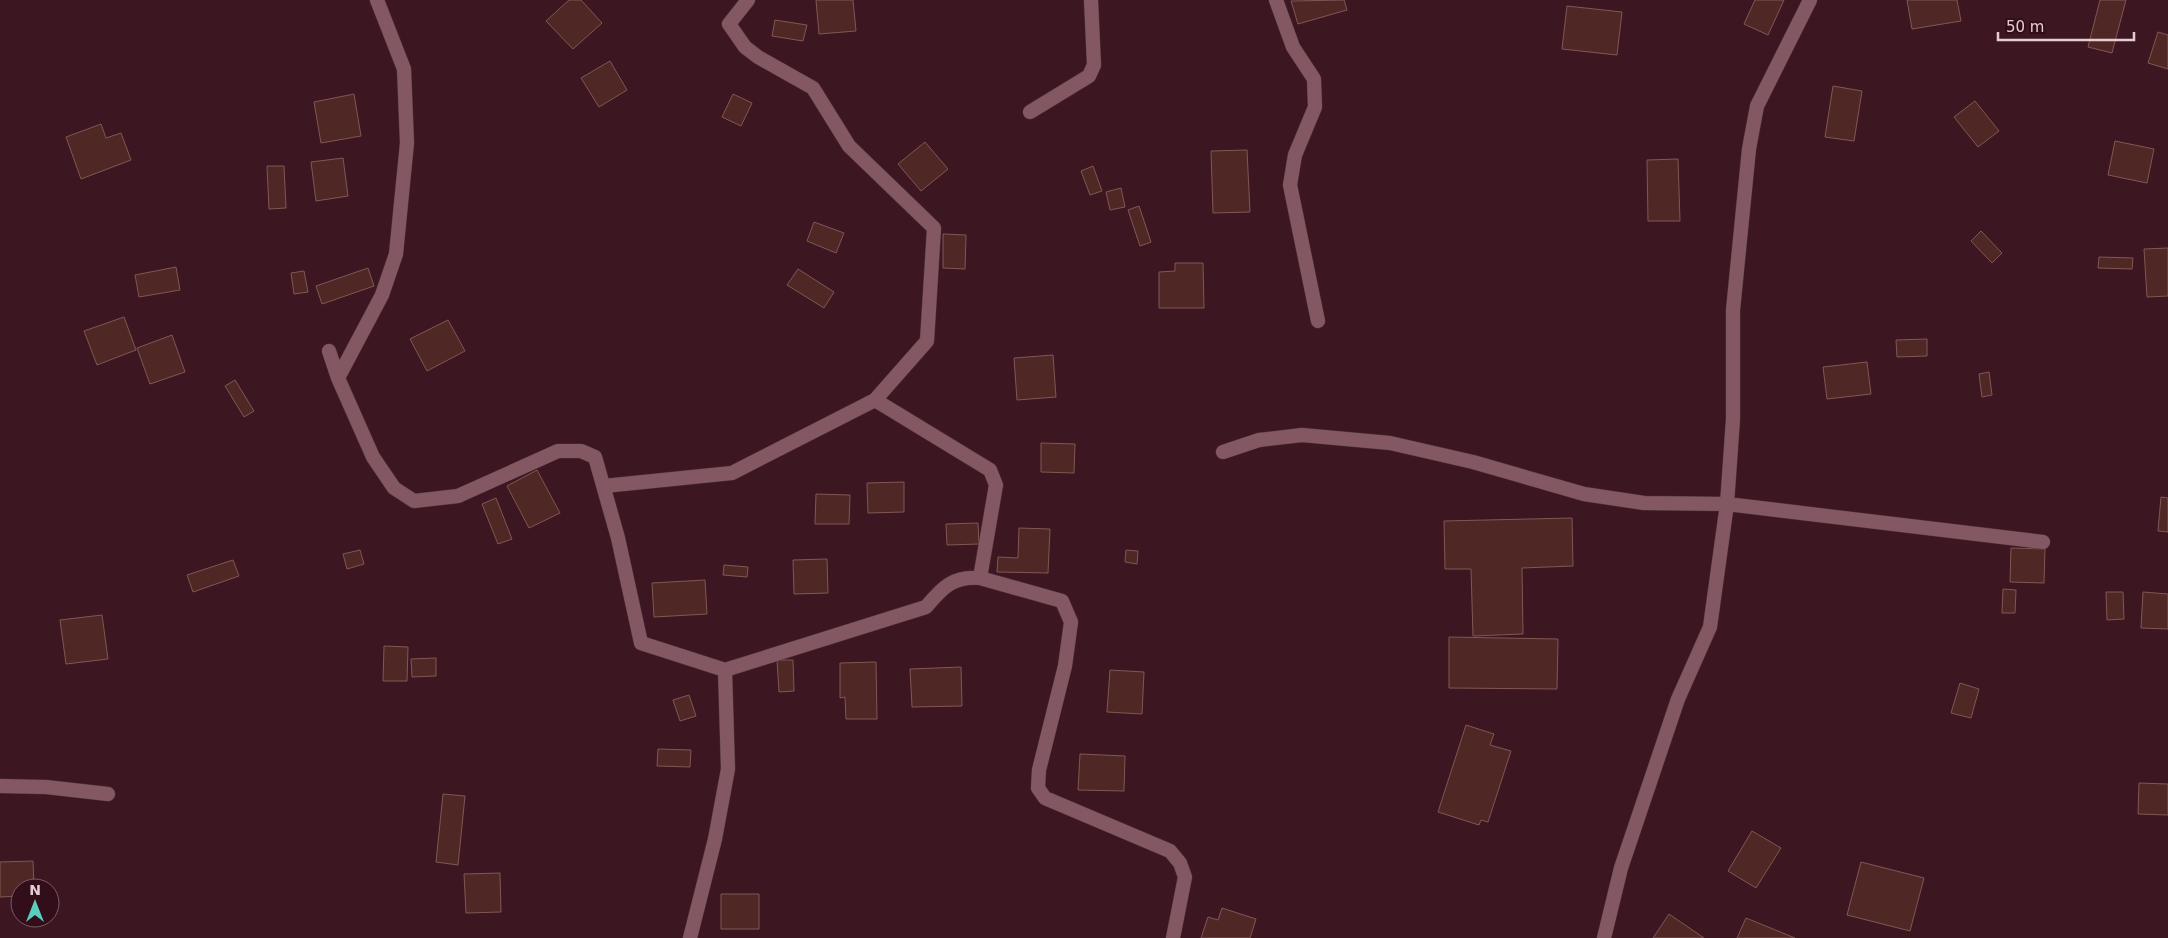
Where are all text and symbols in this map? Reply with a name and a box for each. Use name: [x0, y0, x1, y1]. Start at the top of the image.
scale bar: [1998, 10, 2134, 42]
text: 50 m: [2006, 18, 2044, 36]
north arrow: [10, 878, 60, 928]
text: N: [29, 882, 41, 898]

